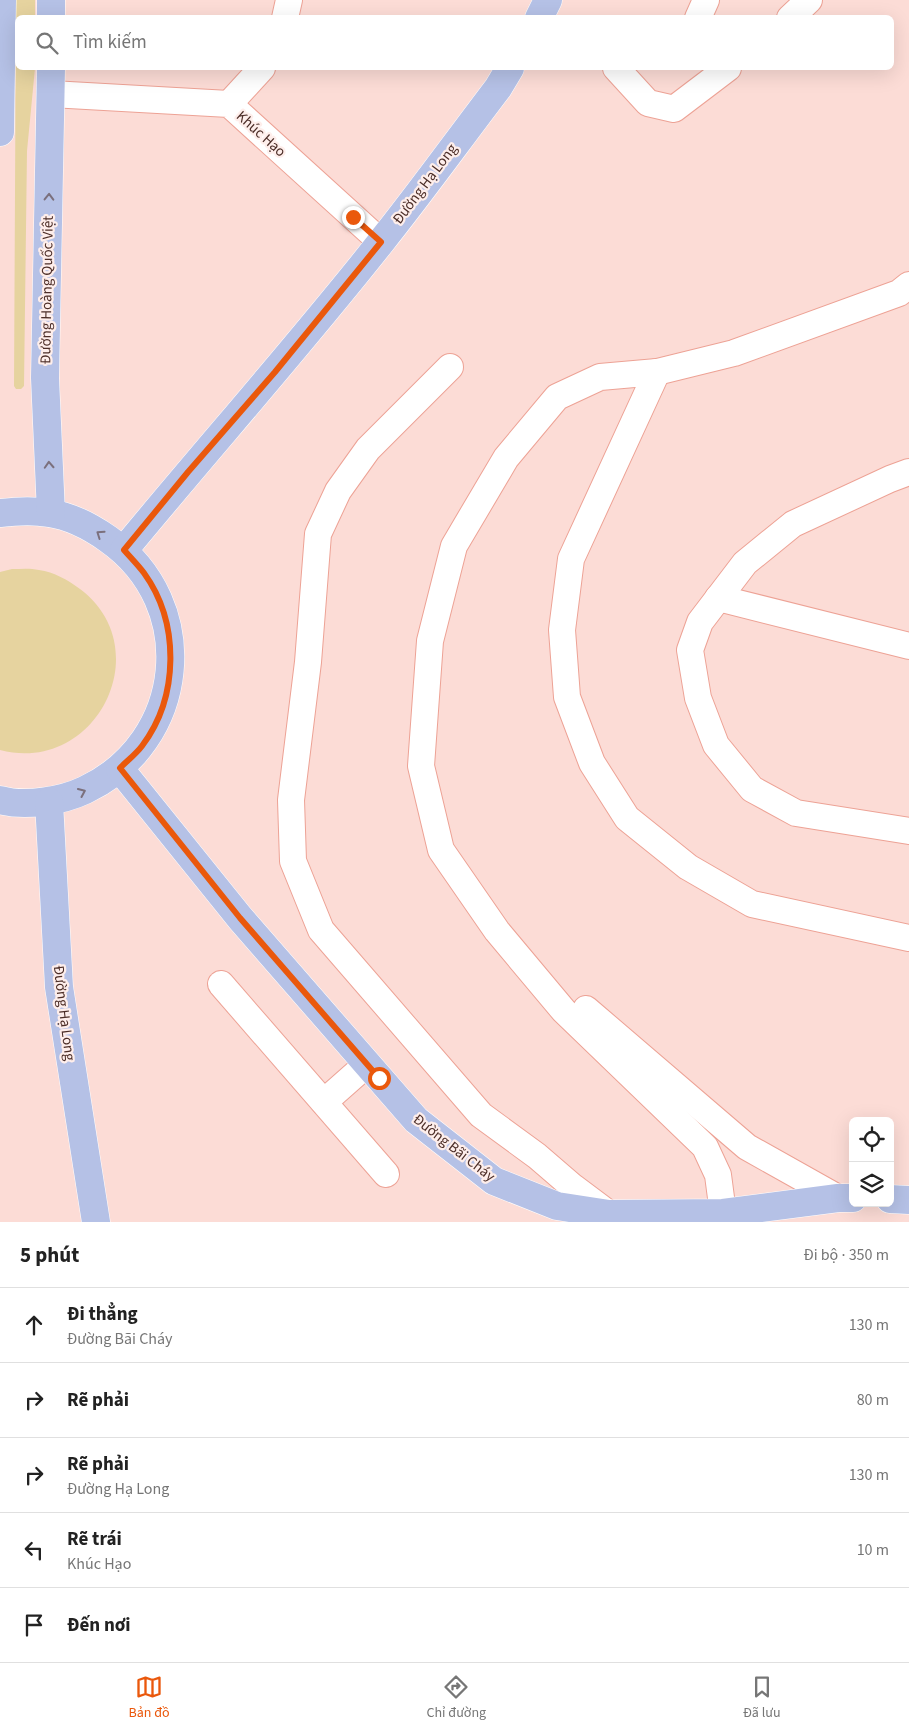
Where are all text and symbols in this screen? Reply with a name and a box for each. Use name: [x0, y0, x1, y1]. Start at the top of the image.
search box: [15, 15, 894, 70]
icon: search: [33, 29, 61, 57]
text: Tìm kiếm: [73, 29, 147, 56]
street label: Khúc Hạo: [232, 106, 290, 162]
street label: Đường Hạ Long: [388, 139, 463, 229]
one-way arrow: [44, 193, 54, 200]
route end: [342, 206, 365, 229]
street label: Đường Hoàng Quốc Việt: [35, 216, 59, 364]
one-way arrow: [43, 460, 54, 468]
one-way arrow: [97, 531, 106, 540]
one-way arrow: [77, 787, 86, 798]
street label: Đường Hạ Long: [48, 964, 80, 1062]
route start: [368, 1067, 391, 1090]
street label: Đường Bãi Cháy: [409, 1109, 499, 1187]
map controls: [849, 1117, 894, 1207]
button: locate: [849, 1117, 894, 1162]
button: layers: [849, 1162, 894, 1207]
text: 5 phút: [20, 1240, 79, 1270]
text: Đi bộ · 350 m: [803, 1244, 889, 1266]
text: Đi thẳng: [67, 1301, 138, 1328]
icon: ahead: [20, 1311, 48, 1339]
text: 130 m: [849, 1314, 889, 1336]
text: Đường Bãi Cháy: [67, 1328, 173, 1350]
icon: right: [20, 1386, 48, 1414]
text: Rẽ phải: [67, 1387, 129, 1414]
text: 80 m: [857, 1389, 889, 1411]
text: Rẽ phải: [67, 1451, 129, 1478]
icon: right: [20, 1461, 48, 1489]
text: 130 m: [849, 1464, 889, 1486]
text: Đường Hạ Long: [67, 1478, 169, 1500]
text: Rẽ trái: [67, 1526, 122, 1553]
icon: left: [20, 1536, 48, 1564]
text: 10 m: [857, 1539, 889, 1561]
text: Khúc Hạo: [67, 1553, 131, 1575]
icon: arrive: [20, 1611, 48, 1639]
text: Đến nơi: [67, 1612, 131, 1639]
tab: Bản đồ: [128, 1673, 170, 1723]
tab: Chỉ đường: [426, 1673, 486, 1723]
tab: Đã lưu: [743, 1673, 781, 1723]

